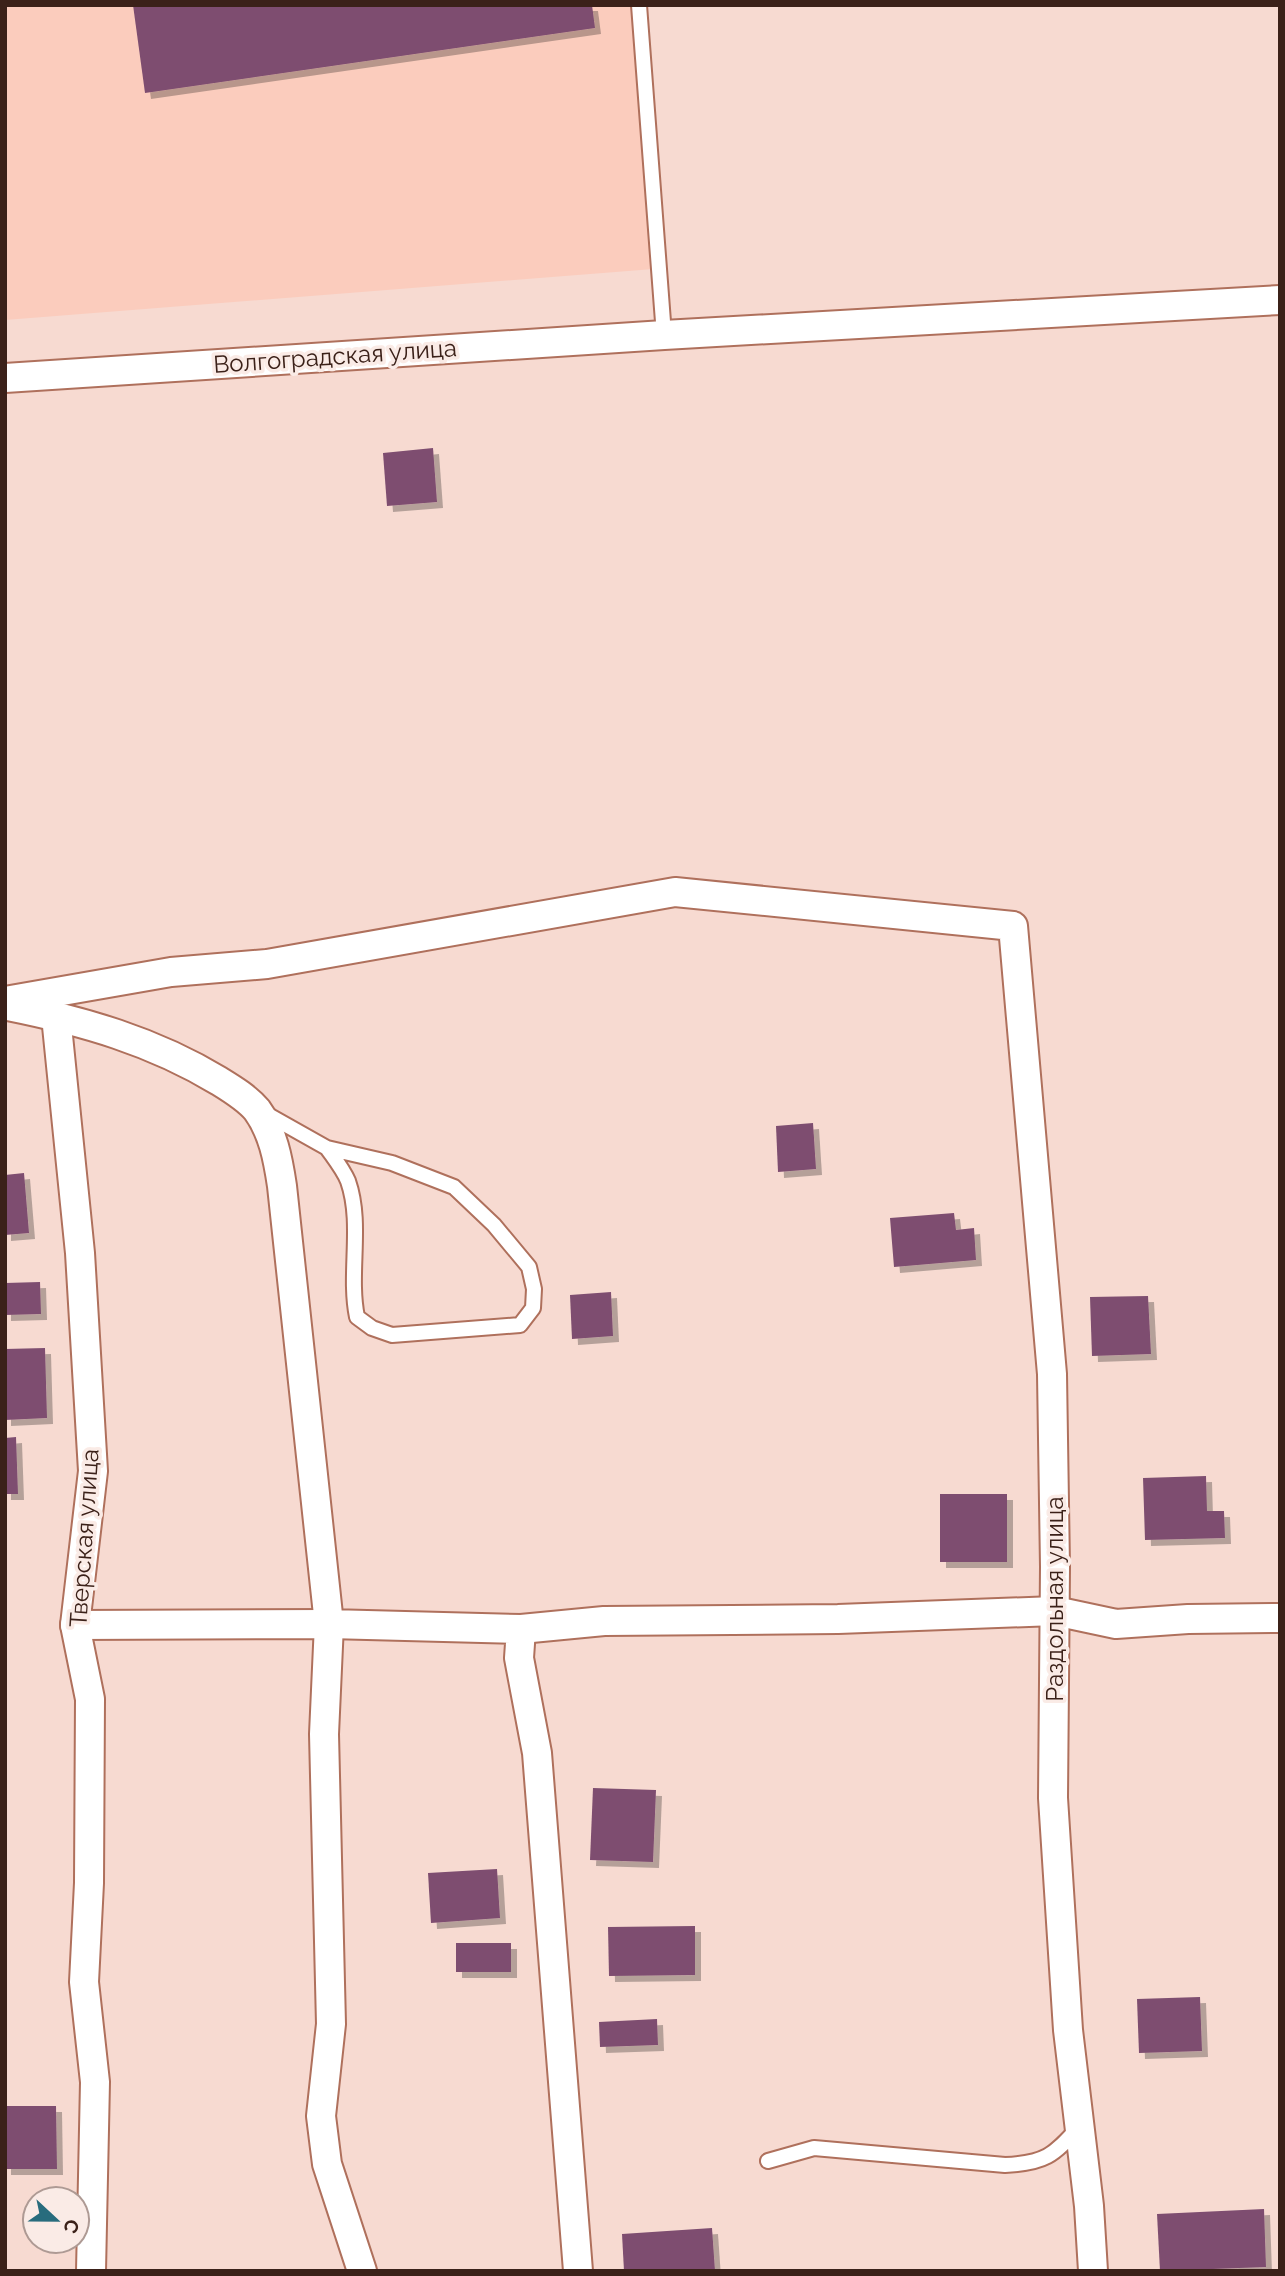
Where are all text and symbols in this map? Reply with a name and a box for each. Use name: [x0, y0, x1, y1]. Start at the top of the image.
street label: Волгоградская улица: [212, 333, 458, 379]
street label: Тверская улица: [63, 1448, 105, 1628]
street label: Раздольная улица: [1040, 1496, 1069, 1702]
north arrow: [21, 2185, 91, 2255]
text: С: [59, 2216, 84, 2237]

